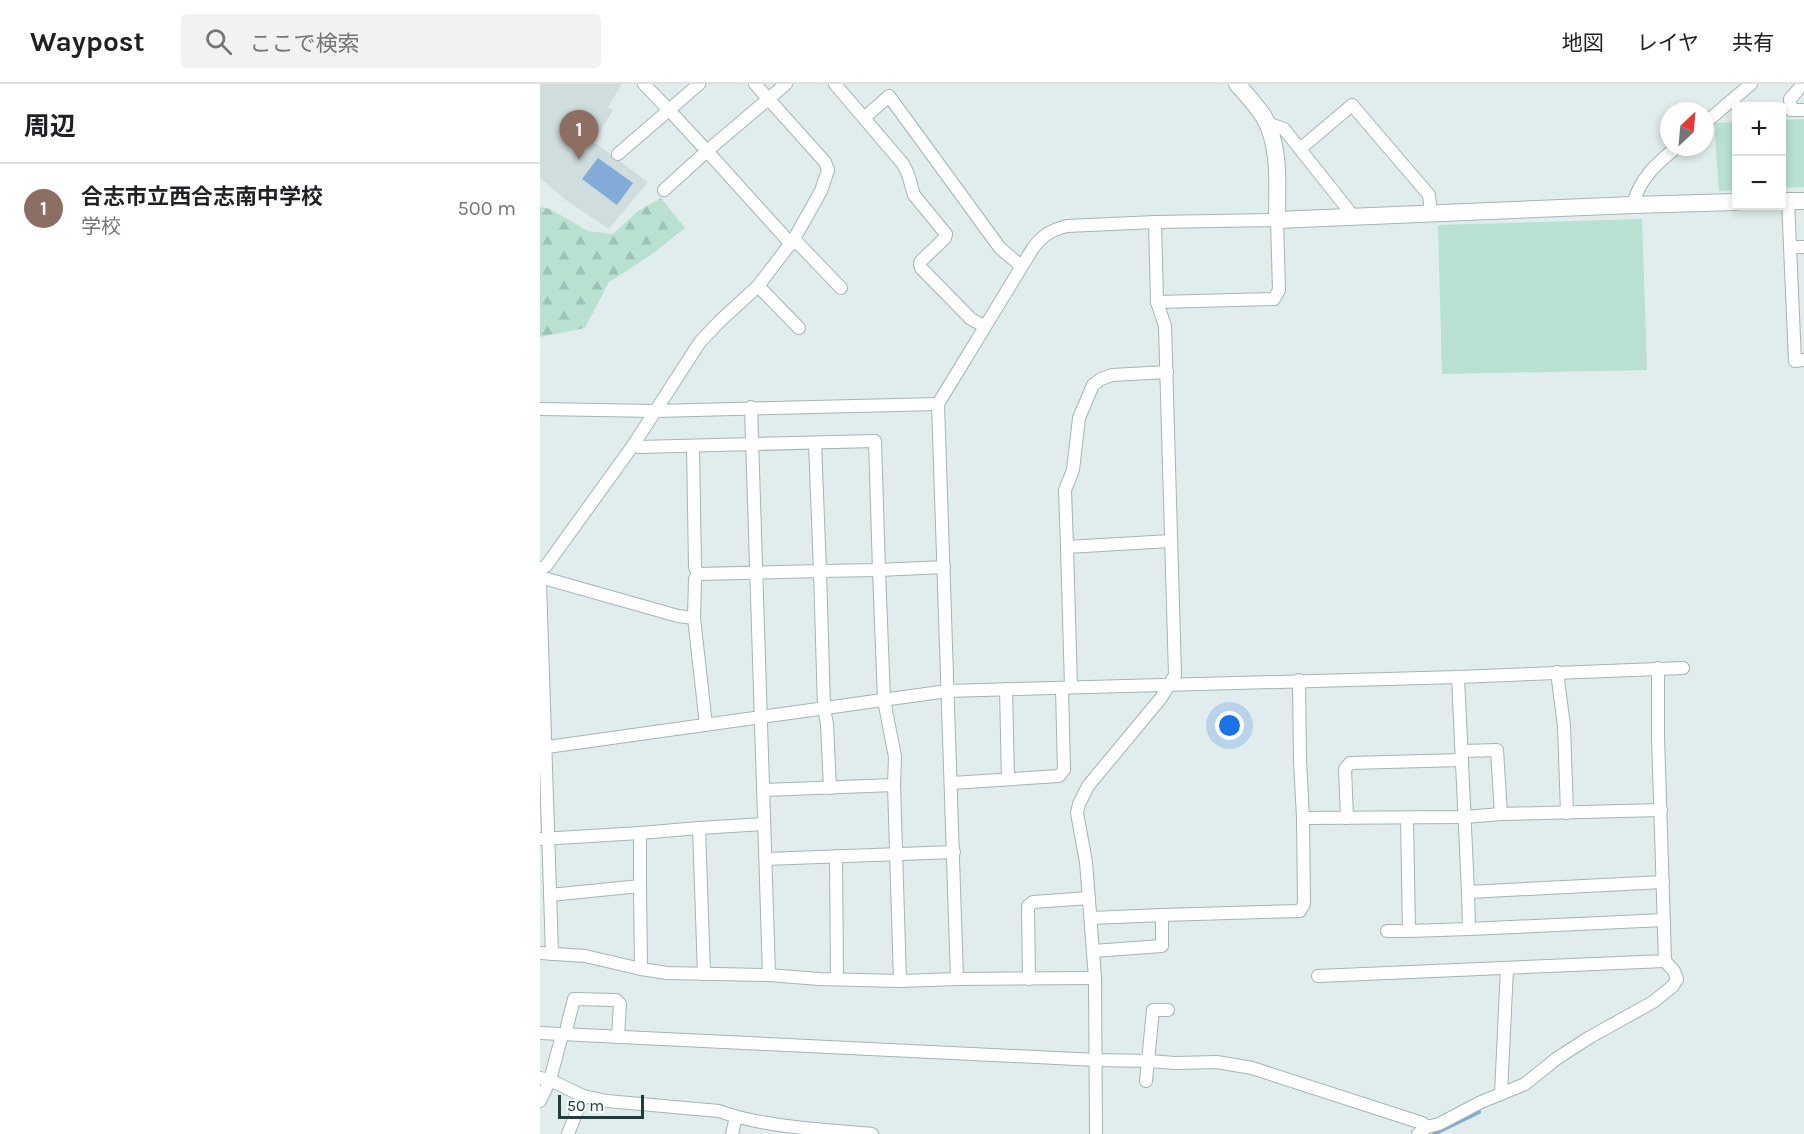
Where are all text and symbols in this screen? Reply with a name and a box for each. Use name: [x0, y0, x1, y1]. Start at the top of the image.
search box: [181, 14, 601, 68]
text: Waypost: [30, 25, 145, 58]
icon: search: [202, 25, 235, 58]
text: ここで検索: [250, 31, 360, 57]
text: 地図: [1562, 31, 1604, 55]
text: レイヤ: [1637, 31, 1699, 55]
text: 共有: [1732, 31, 1774, 55]
north arrow: [1660, 102, 1714, 156]
map controls: [1732, 102, 1786, 210]
button: +: [1732, 102, 1786, 156]
pin: 1: [560, 110, 598, 160]
text: 周辺: [24, 111, 76, 142]
button: −: [1732, 156, 1786, 210]
text: 合志市立西合志南中学校: [81, 184, 323, 210]
text: 1: [40, 197, 47, 220]
text: 500 m: [458, 197, 516, 220]
text: 学校: [81, 215, 121, 238]
your location: [1215, 711, 1244, 740]
scale bar: [558, 1092, 644, 1120]
text: 50 m: [567, 1096, 604, 1115]

